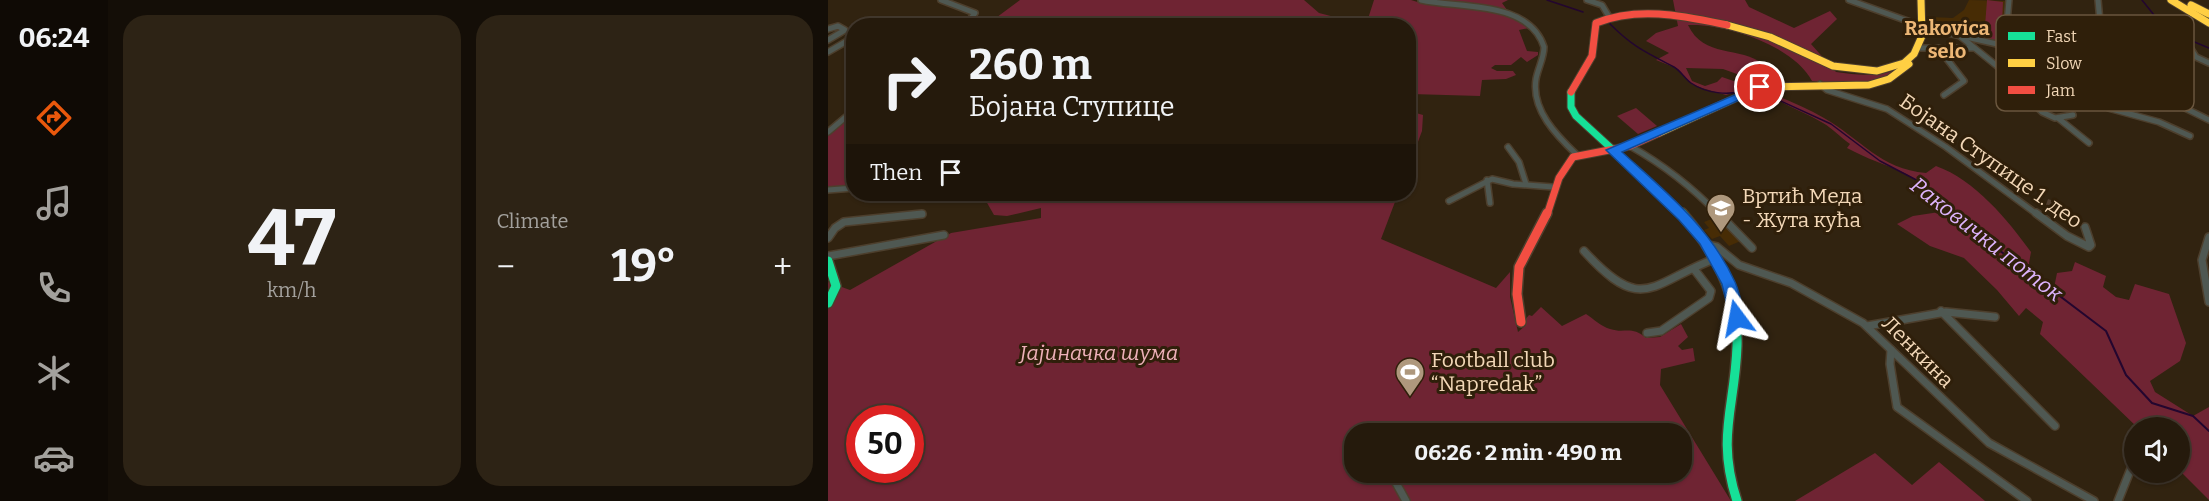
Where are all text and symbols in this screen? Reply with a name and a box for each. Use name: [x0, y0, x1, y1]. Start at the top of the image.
legend: [1996, 15, 2194, 111]
district label: Rakovica selo: [1904, 16, 1990, 63]
text: 06:24: [18, 22, 90, 54]
text: Fast: [2046, 27, 2077, 46]
text: 260 m: [969, 40, 1092, 90]
icon: right: [870, 42, 948, 120]
text: Slow: [2046, 54, 2082, 73]
pin: [1734, 61, 1785, 112]
icon: arrive: [1743, 70, 1776, 103]
text: Jam: [2045, 81, 2075, 100]
street label: Бојана Ступице 1. део: [1895, 88, 2087, 234]
text: Бојана Ступице: [969, 91, 1175, 123]
icon: directions: [33, 97, 75, 139]
icon: arrive: [934, 156, 967, 189]
text: Then: [870, 159, 922, 186]
water label: Раковички поток: [1905, 172, 2069, 308]
icon: music: [33, 182, 75, 224]
place label: Вртић Меда - Жута кућа: [1742, 183, 1863, 233]
text: 47: [247, 192, 336, 286]
school or university icon: Вртић Меда - Жута кућа: [1705, 192, 1737, 234]
text: Climate: [497, 209, 568, 233]
text: 19°: [611, 239, 677, 293]
text: −: [497, 247, 515, 287]
text: +: [773, 247, 792, 287]
icon: phone: [33, 267, 75, 309]
text: km/h: [267, 278, 317, 302]
position arrow: [1705, 286, 1769, 350]
street label: Ленкина: [1877, 311, 1960, 394]
park label: Јајиначка шума: [1018, 340, 1178, 366]
place label: Football club “Napredak”: [1431, 347, 1555, 397]
icon: climate: [33, 352, 75, 394]
sports icon: Football club “Napredak”: [1394, 356, 1426, 398]
speed limit sign: 50: [846, 405, 924, 483]
map controls: [2124, 417, 2190, 483]
button: sound: [2124, 417, 2190, 483]
icon: car: [33, 437, 75, 479]
text: 06:26 · 2 min · 490 m: [1414, 439, 1622, 466]

